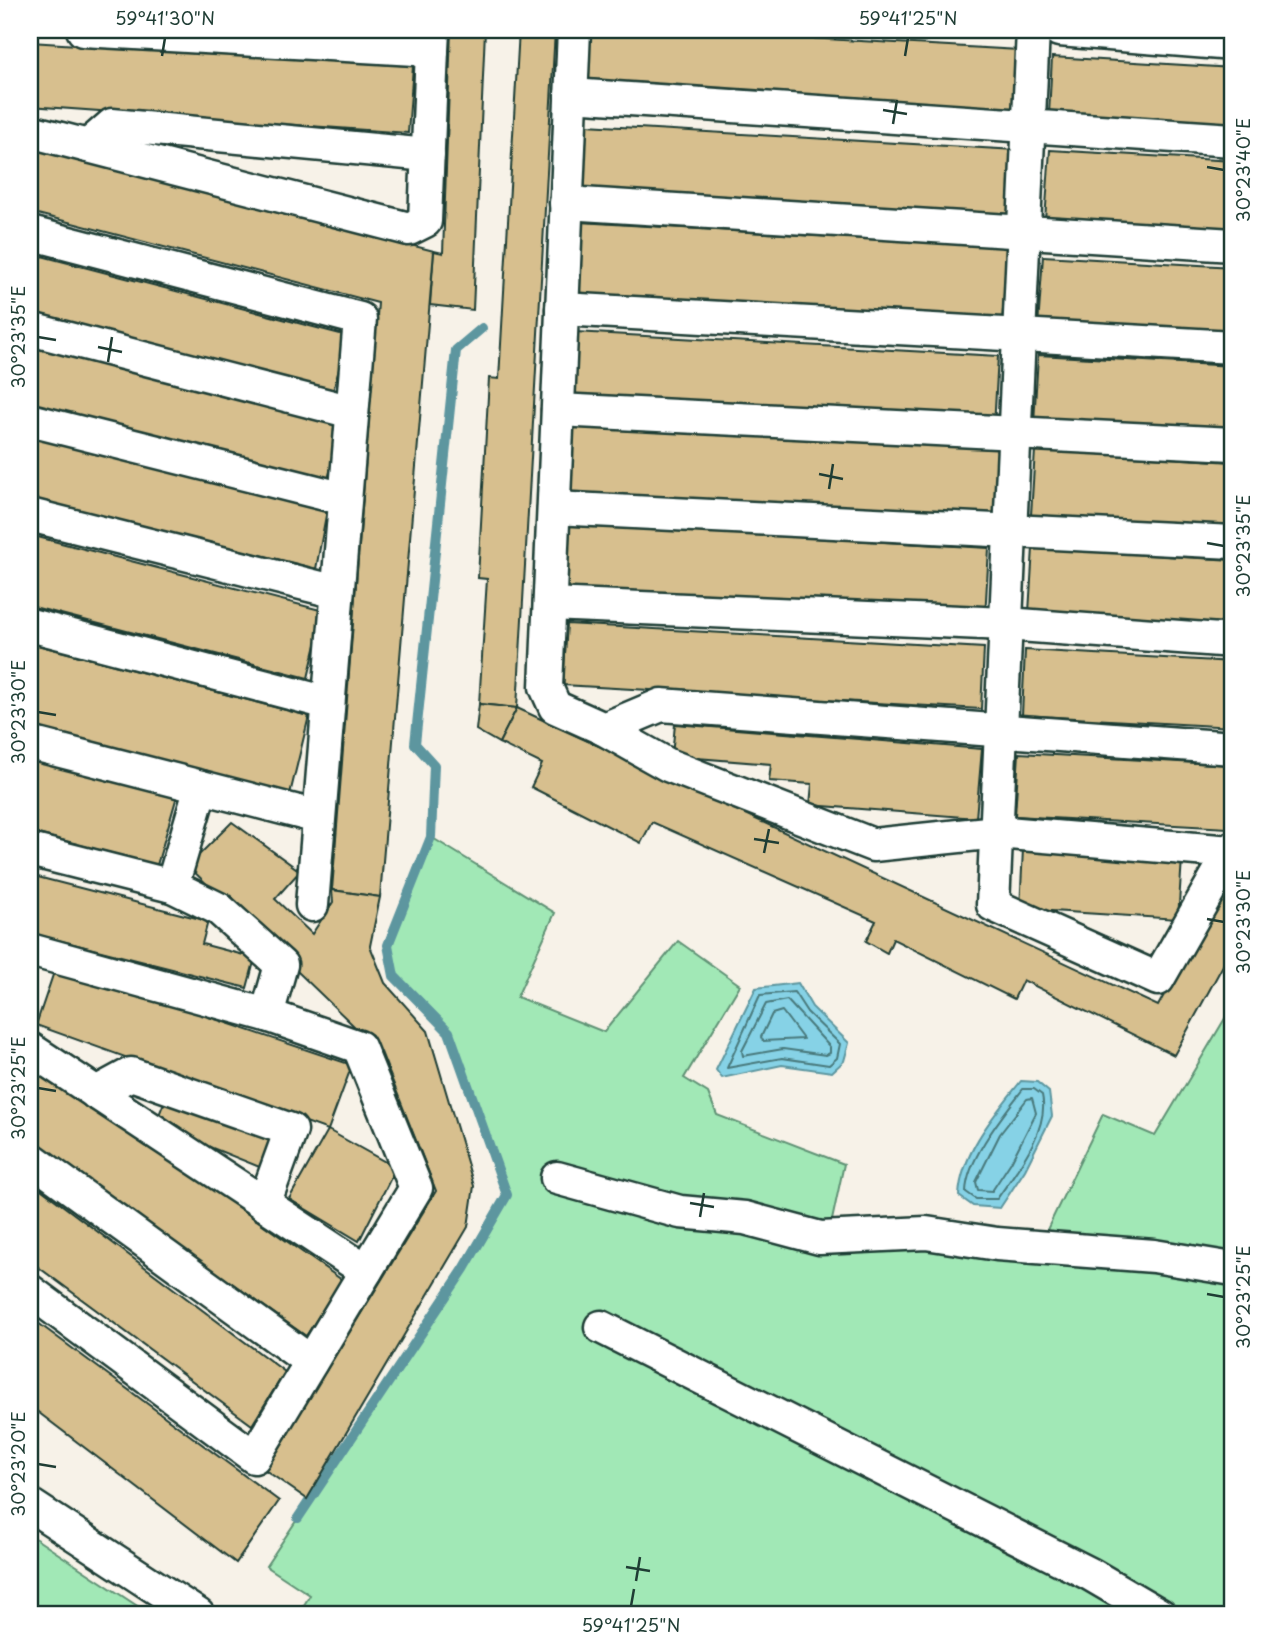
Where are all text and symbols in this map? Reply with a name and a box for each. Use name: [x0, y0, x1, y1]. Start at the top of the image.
text: 59°41'30"N: [115, 4, 215, 31]
text: 59°41'25"N: [859, 4, 958, 31]
text: 30°23'40"E: [1229, 118, 1256, 222]
text: 30°23'35"E: [4, 286, 31, 388]
text: 30°23'35"E: [1229, 495, 1256, 597]
text: 30°23'30"E: [4, 660, 31, 764]
text: 30°23'30"E: [1229, 870, 1256, 974]
text: 30°23'25"E: [4, 1036, 31, 1140]
text: 30°23'25"E: [1229, 1245, 1256, 1349]
text: 30°23'20"E: [4, 1411, 31, 1517]
text: 59°41'25"N: [582, 1611, 681, 1638]

